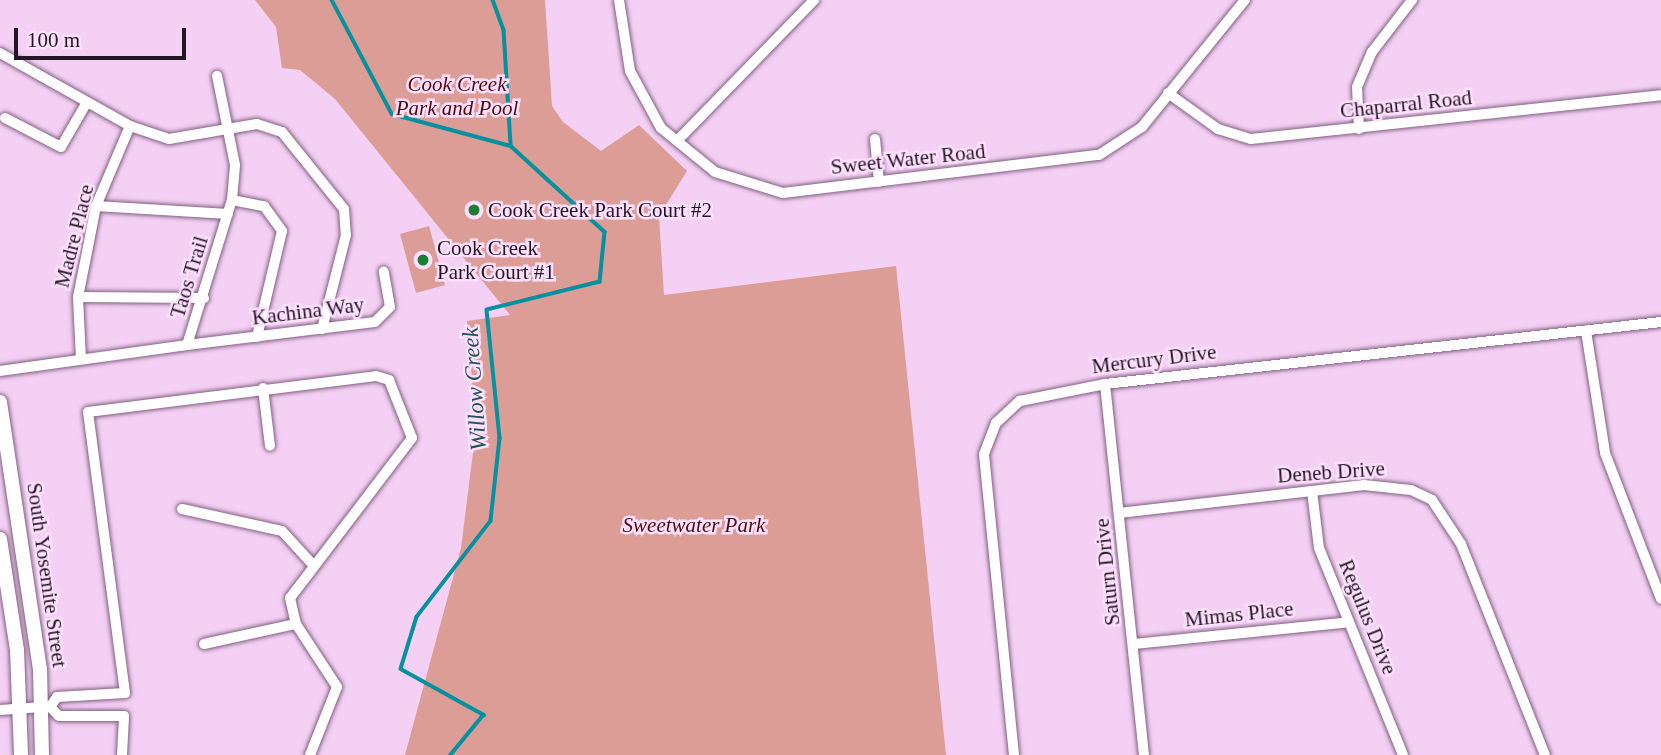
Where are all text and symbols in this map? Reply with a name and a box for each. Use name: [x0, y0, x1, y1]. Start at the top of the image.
scale bar: [18, 14, 189, 58]
text: 100 m: [27, 28, 80, 52]
park label: Cook Creek Park and Pool: [396, 71, 518, 121]
street label: Chaparral Road: [1339, 85, 1473, 123]
street label: Sweet Water Road: [829, 138, 987, 180]
street label: Madre Place: [49, 182, 99, 290]
place label: Cook Creek Park Court #2: [488, 197, 712, 223]
marker: Cook Creek Park Court #2: [466, 202, 482, 218]
street label: Taos Trail: [165, 233, 213, 321]
place label: Cook Creek Park Court #1: [437, 235, 555, 285]
marker: Cook Creek Park Court #1: [415, 252, 431, 268]
street label: Kachina Way: [250, 292, 366, 330]
water label: Willow Creek: [457, 326, 493, 452]
street label: Mercury Drive: [1090, 339, 1218, 379]
street label: Deneb Drive: [1276, 456, 1386, 488]
street label: South Yosemite Street: [22, 481, 72, 669]
park label: Sweetwater Park: [623, 512, 765, 538]
street label: Saturn Drive: [1089, 517, 1125, 627]
street label: Regulus Drive: [1333, 556, 1403, 678]
street label: Mimas Place: [1183, 596, 1295, 632]

